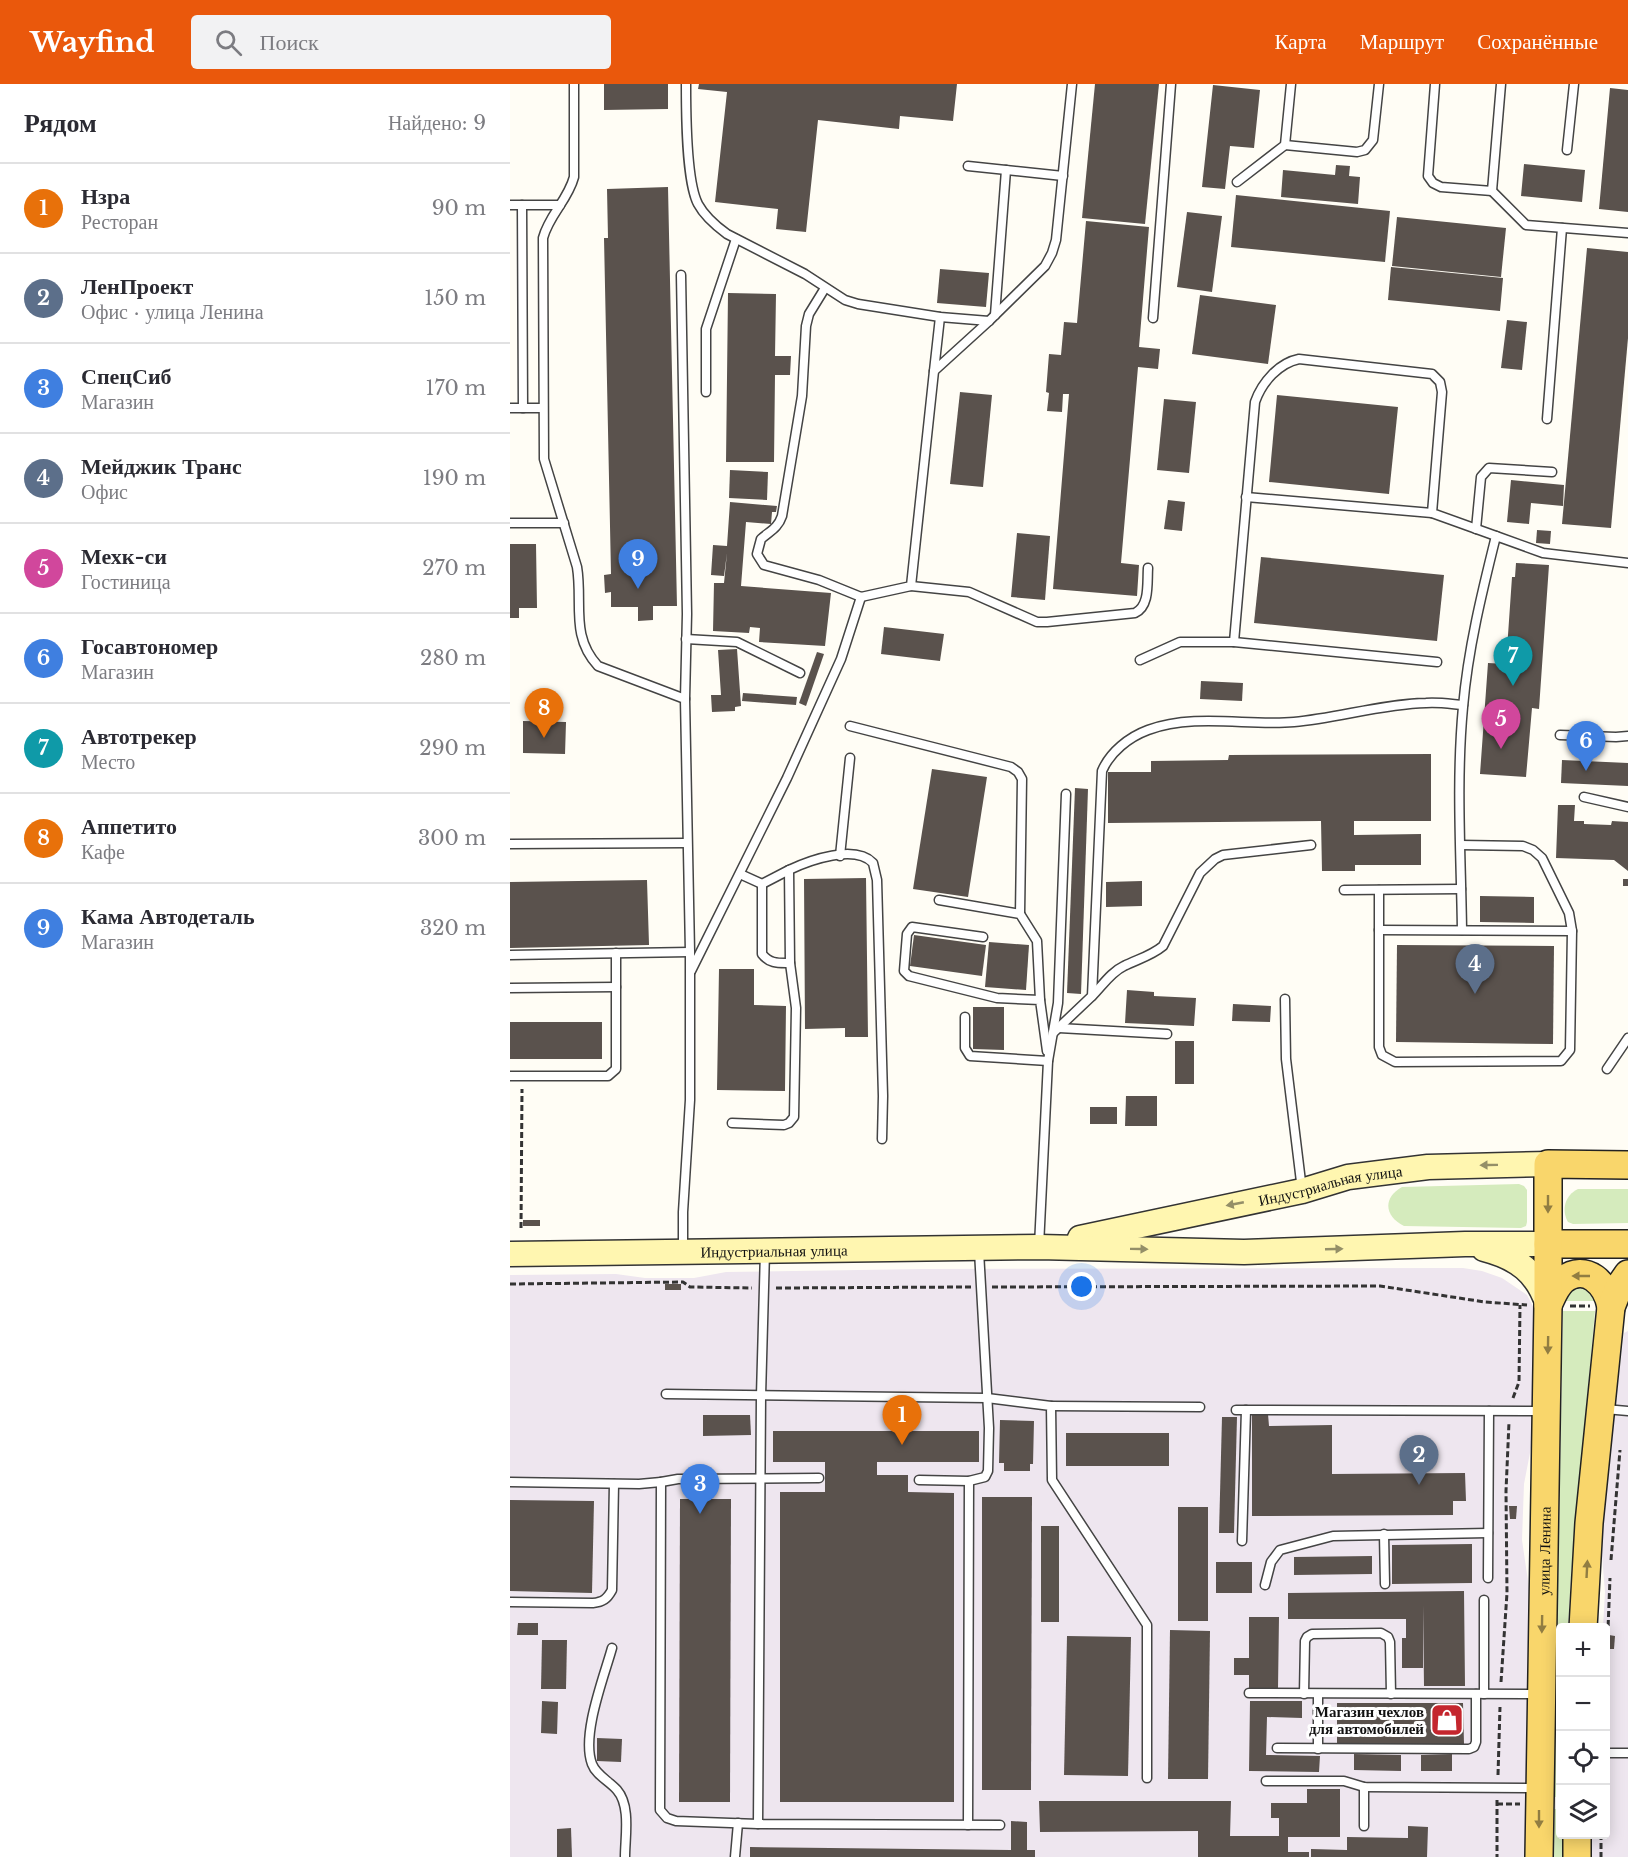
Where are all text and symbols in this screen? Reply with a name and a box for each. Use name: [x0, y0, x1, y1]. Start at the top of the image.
search box: [191, 15, 611, 69]
text: Wayfind: [30, 25, 155, 60]
icon: search: [212, 26, 245, 59]
text: Поиск: [260, 29, 319, 56]
text: Карта: [1275, 29, 1327, 55]
text: Маршрут: [1360, 29, 1444, 55]
text: Сохранённые: [1477, 29, 1598, 55]
text: Рядом: [24, 107, 97, 139]
text: Найдено: 9: [388, 111, 486, 135]
text: Нзра: [81, 183, 130, 210]
text: 1: [39, 196, 48, 220]
text: 90 m: [432, 196, 486, 220]
text: Ресторан: [81, 210, 158, 234]
text: ЛенПроект: [81, 273, 193, 300]
text: 2: [37, 286, 50, 310]
text: 150 m: [424, 286, 486, 310]
text: Офис · улица Ленина: [81, 300, 264, 324]
text: СпецСиб: [81, 363, 172, 390]
text: 3: [37, 376, 50, 400]
text: 170 m: [426, 376, 486, 400]
text: Магазин: [81, 390, 154, 414]
text: Мейджик Транс: [81, 453, 242, 480]
text: 4: [37, 466, 50, 490]
text: 190 m: [423, 466, 486, 490]
text: Офис: [81, 480, 128, 504]
pin: 9: [618, 540, 658, 589]
text: Мехк-си: [81, 543, 167, 570]
text: 5: [38, 556, 49, 580]
text: 270 m: [422, 556, 486, 580]
text: Гостиница: [81, 570, 171, 594]
text: Госавтономер: [81, 633, 218, 660]
pin: 7: [1494, 636, 1532, 686]
text: 6: [37, 646, 50, 670]
text: 280 m: [420, 646, 486, 670]
text: Магазин: [81, 660, 154, 684]
pin: 8: [525, 688, 564, 738]
pin: 5: [1482, 700, 1520, 749]
pin: 6: [1566, 722, 1606, 771]
text: Автотрекер: [81, 723, 197, 750]
text: 7: [38, 736, 49, 760]
text: 290 m: [419, 736, 486, 760]
text: Место: [81, 750, 135, 774]
text: Аппетито: [81, 813, 177, 840]
text: 8: [37, 826, 50, 850]
text: 300 m: [418, 826, 486, 850]
text: Кафе: [81, 840, 125, 864]
text: Кама Автодеталь: [81, 903, 255, 930]
text: 9: [37, 916, 50, 940]
text: 320 m: [420, 916, 486, 940]
text: Магазин: [81, 930, 154, 954]
pin: 4: [1456, 944, 1494, 994]
one-way arrow: [1480, 1160, 1499, 1170]
street label: Индустриальная улица: [1257, 1161, 1404, 1210]
one-way arrow: [1543, 1195, 1553, 1214]
one-way arrow: [1226, 1200, 1245, 1209]
street label: Индустриальная улица: [700, 1240, 848, 1261]
one-way arrow: [1130, 1244, 1149, 1254]
one-way arrow: [1325, 1244, 1344, 1253]
one-way arrow: [1571, 1271, 1590, 1281]
your location: [1067, 1272, 1096, 1301]
one-way arrow: [1543, 1335, 1552, 1354]
pin: 1: [882, 1396, 922, 1445]
pin: 2: [1400, 1436, 1438, 1485]
pin: 3: [680, 1464, 720, 1514]
street label: улица Ленина: [1534, 1506, 1554, 1596]
one-way arrow: [1582, 1560, 1591, 1579]
one-way arrow: [1538, 1614, 1547, 1633]
map controls: [1556, 1623, 1610, 1839]
button: +: [1556, 1623, 1610, 1677]
button: −: [1556, 1677, 1610, 1731]
place label: Магазин чехлов для автомобилей: [1309, 1702, 1424, 1738]
shop icon: Магазин чехлов для автомобилей: [1429, 1702, 1465, 1738]
button: locate: [1556, 1731, 1610, 1785]
button: layers: [1556, 1785, 1610, 1839]
one-way arrow: [1534, 1809, 1544, 1828]

